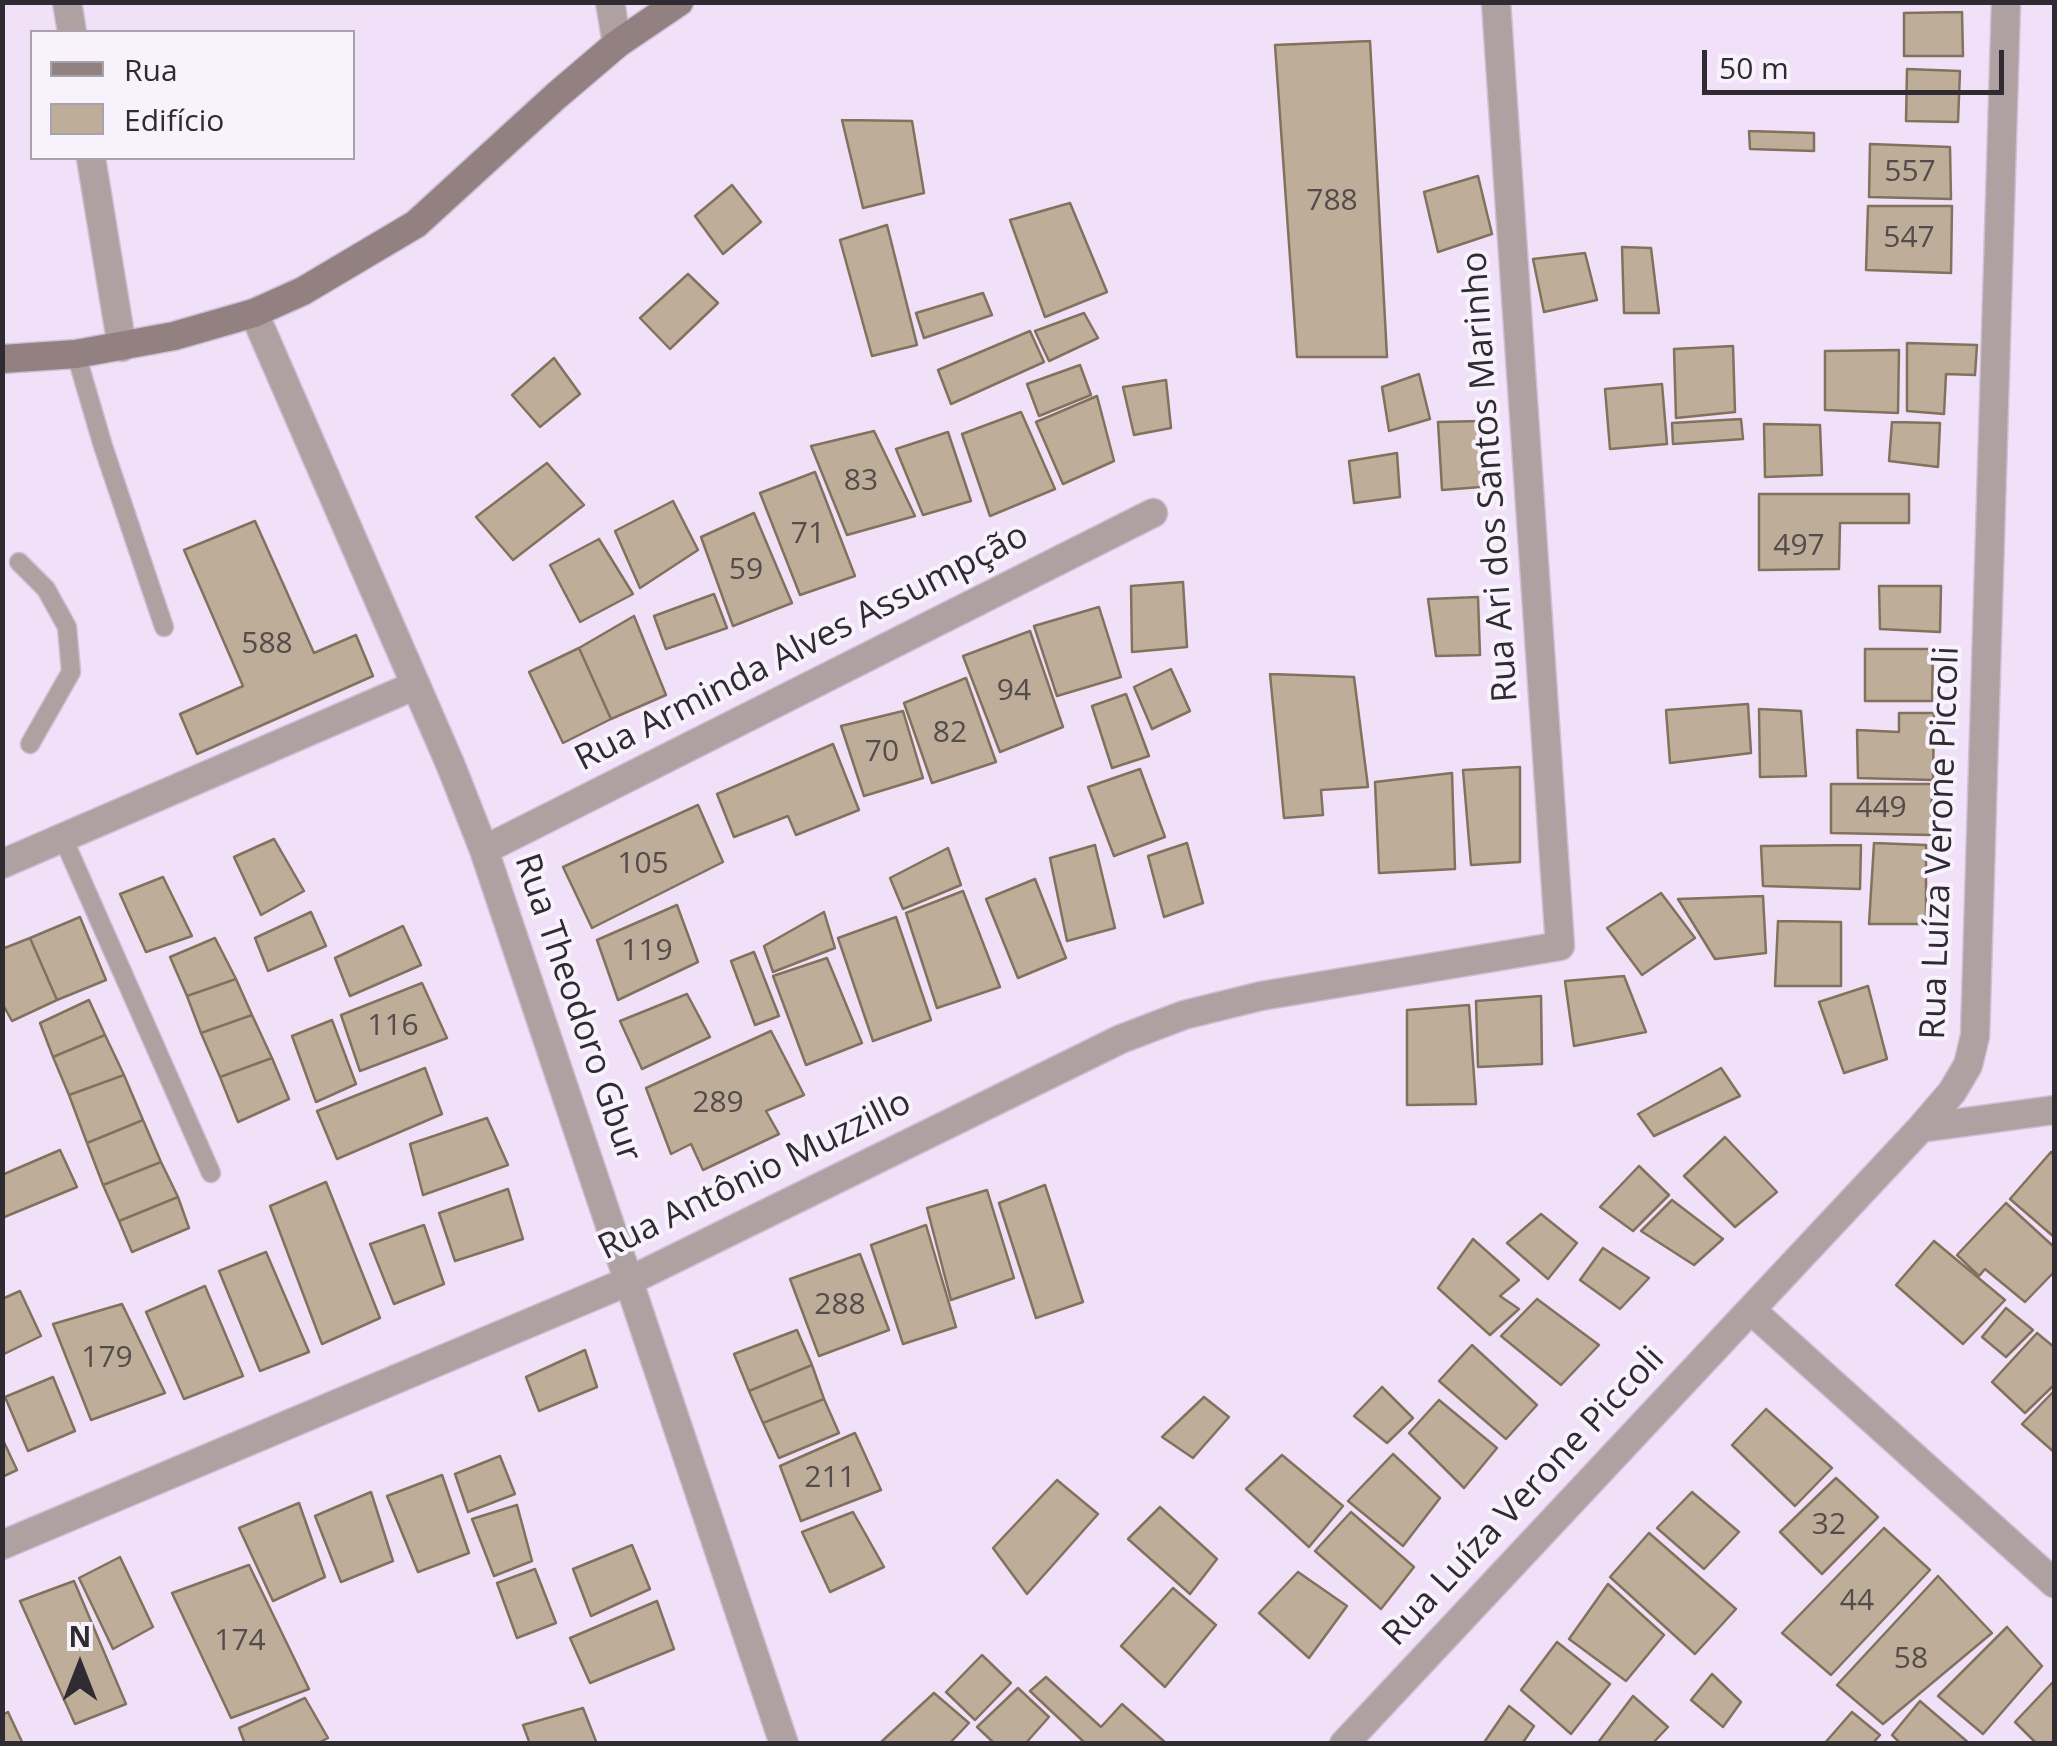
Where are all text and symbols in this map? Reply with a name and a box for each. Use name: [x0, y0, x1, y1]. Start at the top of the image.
legend: [30, 30, 355, 160]
scale bar: [1707, 30, 2010, 92]
text: 50 m: [1719, 47, 1789, 88]
text: Rua: [124, 49, 178, 90]
text: Edifício: [124, 99, 224, 140]
house number: 557: [1884, 154, 1936, 190]
house number: 788: [1306, 183, 1358, 219]
house number: 547: [1883, 220, 1935, 256]
street label: Rua Ari dos Santos Marinho: [1454, 250, 1528, 704]
house number: 83: [844, 463, 878, 499]
street label: Rua Arminda Alves Assumpção: [569, 515, 1035, 781]
house number: 71: [791, 516, 825, 552]
house number: 497: [1773, 528, 1825, 564]
house number: 59: [729, 552, 763, 588]
house number: 588: [241, 626, 293, 662]
street label: Rua Luíza Verone Piccoli: [1913, 646, 1969, 1040]
house number: 94: [997, 673, 1031, 709]
house number: 82: [933, 715, 967, 751]
house number: 70: [865, 734, 899, 770]
house number: 449: [1855, 790, 1907, 826]
house number: 105: [617, 846, 669, 882]
street label: Rua Theodoro Gbur: [505, 849, 649, 1167]
house number: 119: [621, 933, 673, 969]
house number: 116: [367, 1008, 419, 1044]
street label: Rua Antônio Muzzillo: [592, 1082, 918, 1270]
house number: 289: [692, 1085, 744, 1121]
house number: 288: [814, 1287, 866, 1323]
street label: Rua Luíza Verone Piccoli: [1375, 1339, 1673, 1655]
house number: 179: [81, 1340, 133, 1376]
house number: 211: [804, 1460, 856, 1496]
house number: 32: [1812, 1507, 1846, 1543]
house number: 44: [1840, 1583, 1874, 1619]
north arrow: [30, 1616, 130, 1716]
text: N: [69, 1617, 91, 1655]
house number: 174: [214, 1623, 266, 1659]
house number: 58: [1894, 1641, 1928, 1677]

